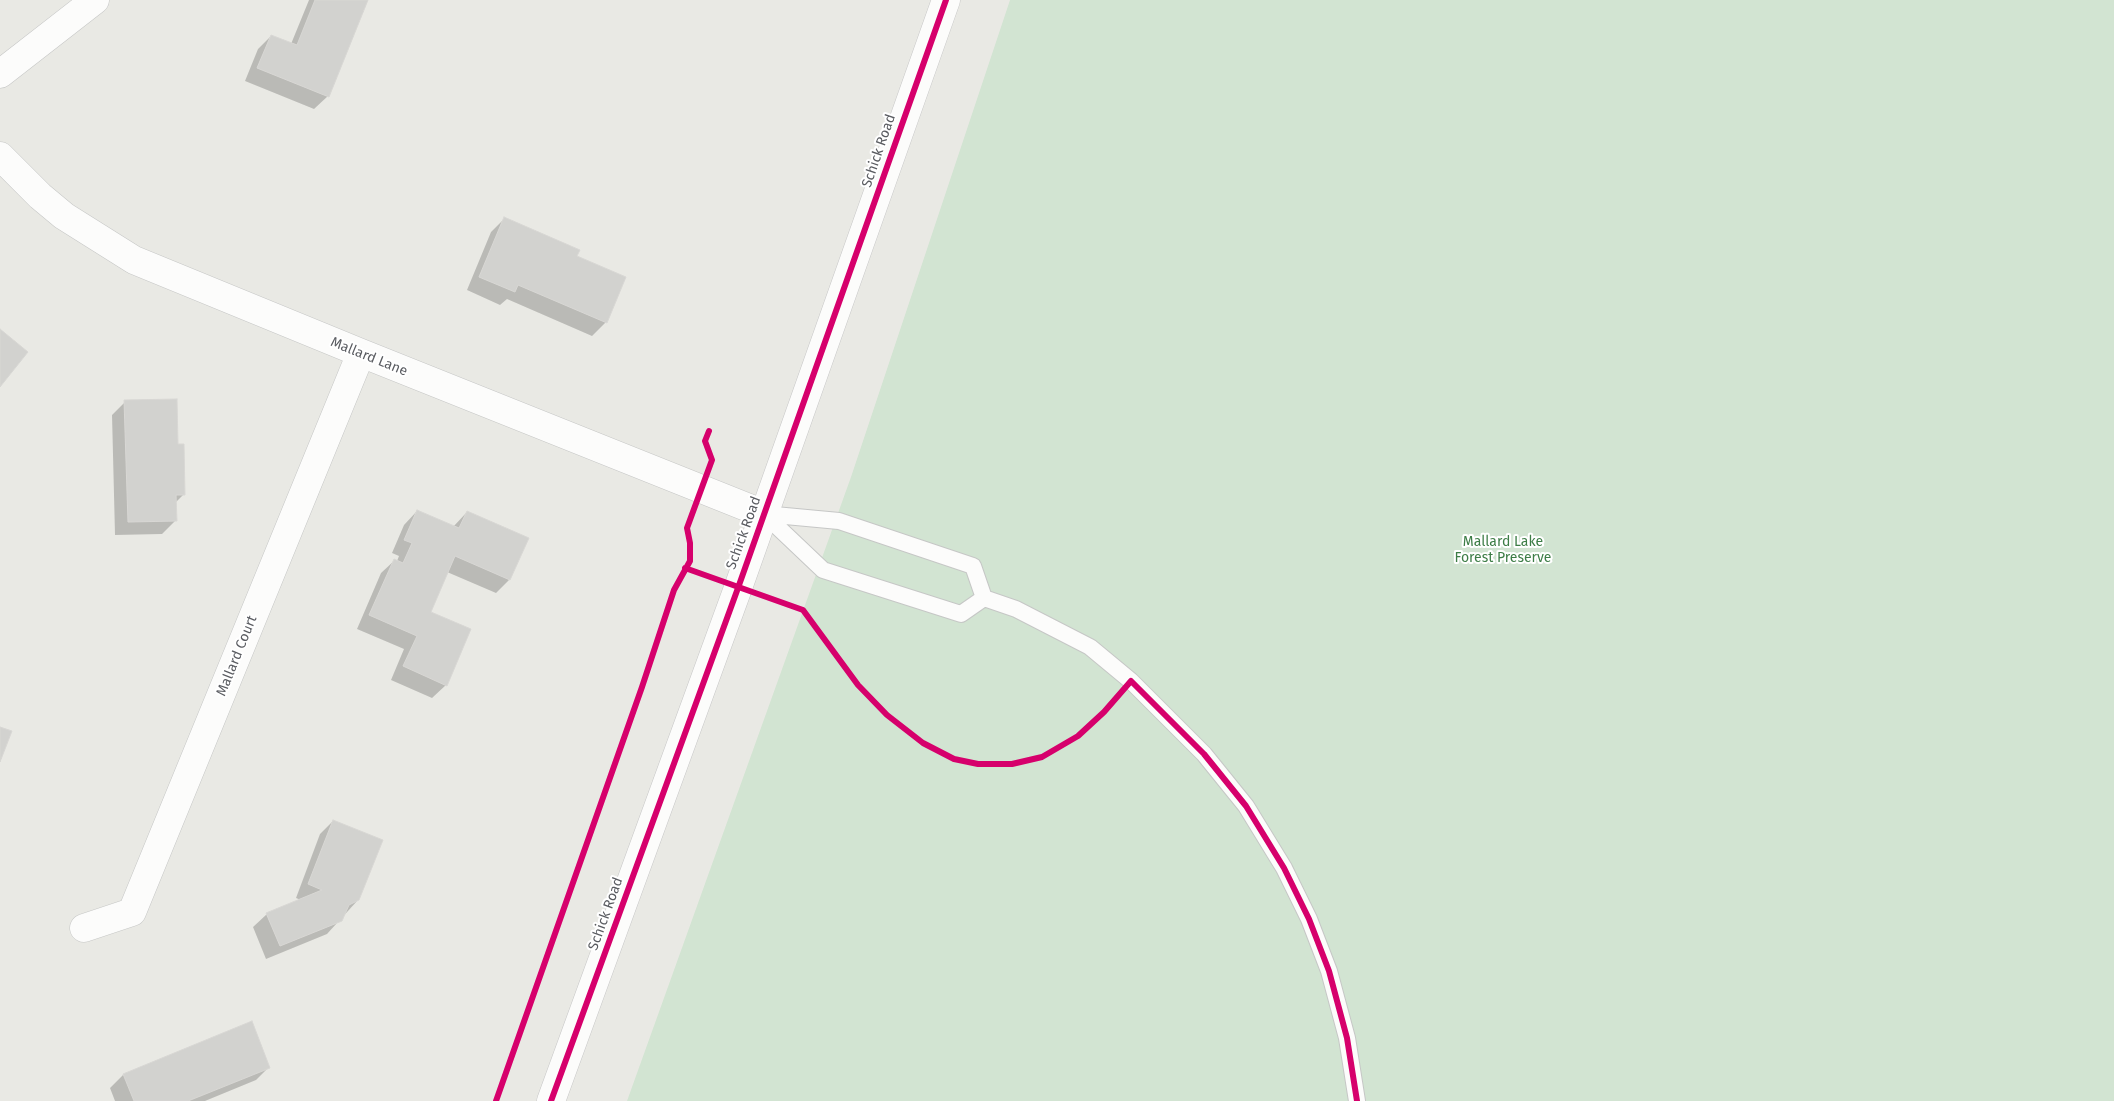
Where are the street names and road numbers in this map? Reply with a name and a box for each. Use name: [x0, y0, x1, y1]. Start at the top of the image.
street label: Schick Road: [859, 112, 899, 190]
street label: Mallard Lane: [328, 334, 410, 380]
street label: Schick Road: [723, 494, 765, 572]
street label: Mallard Court: [213, 613, 261, 699]
street label: Schick Road: [585, 875, 627, 953]

